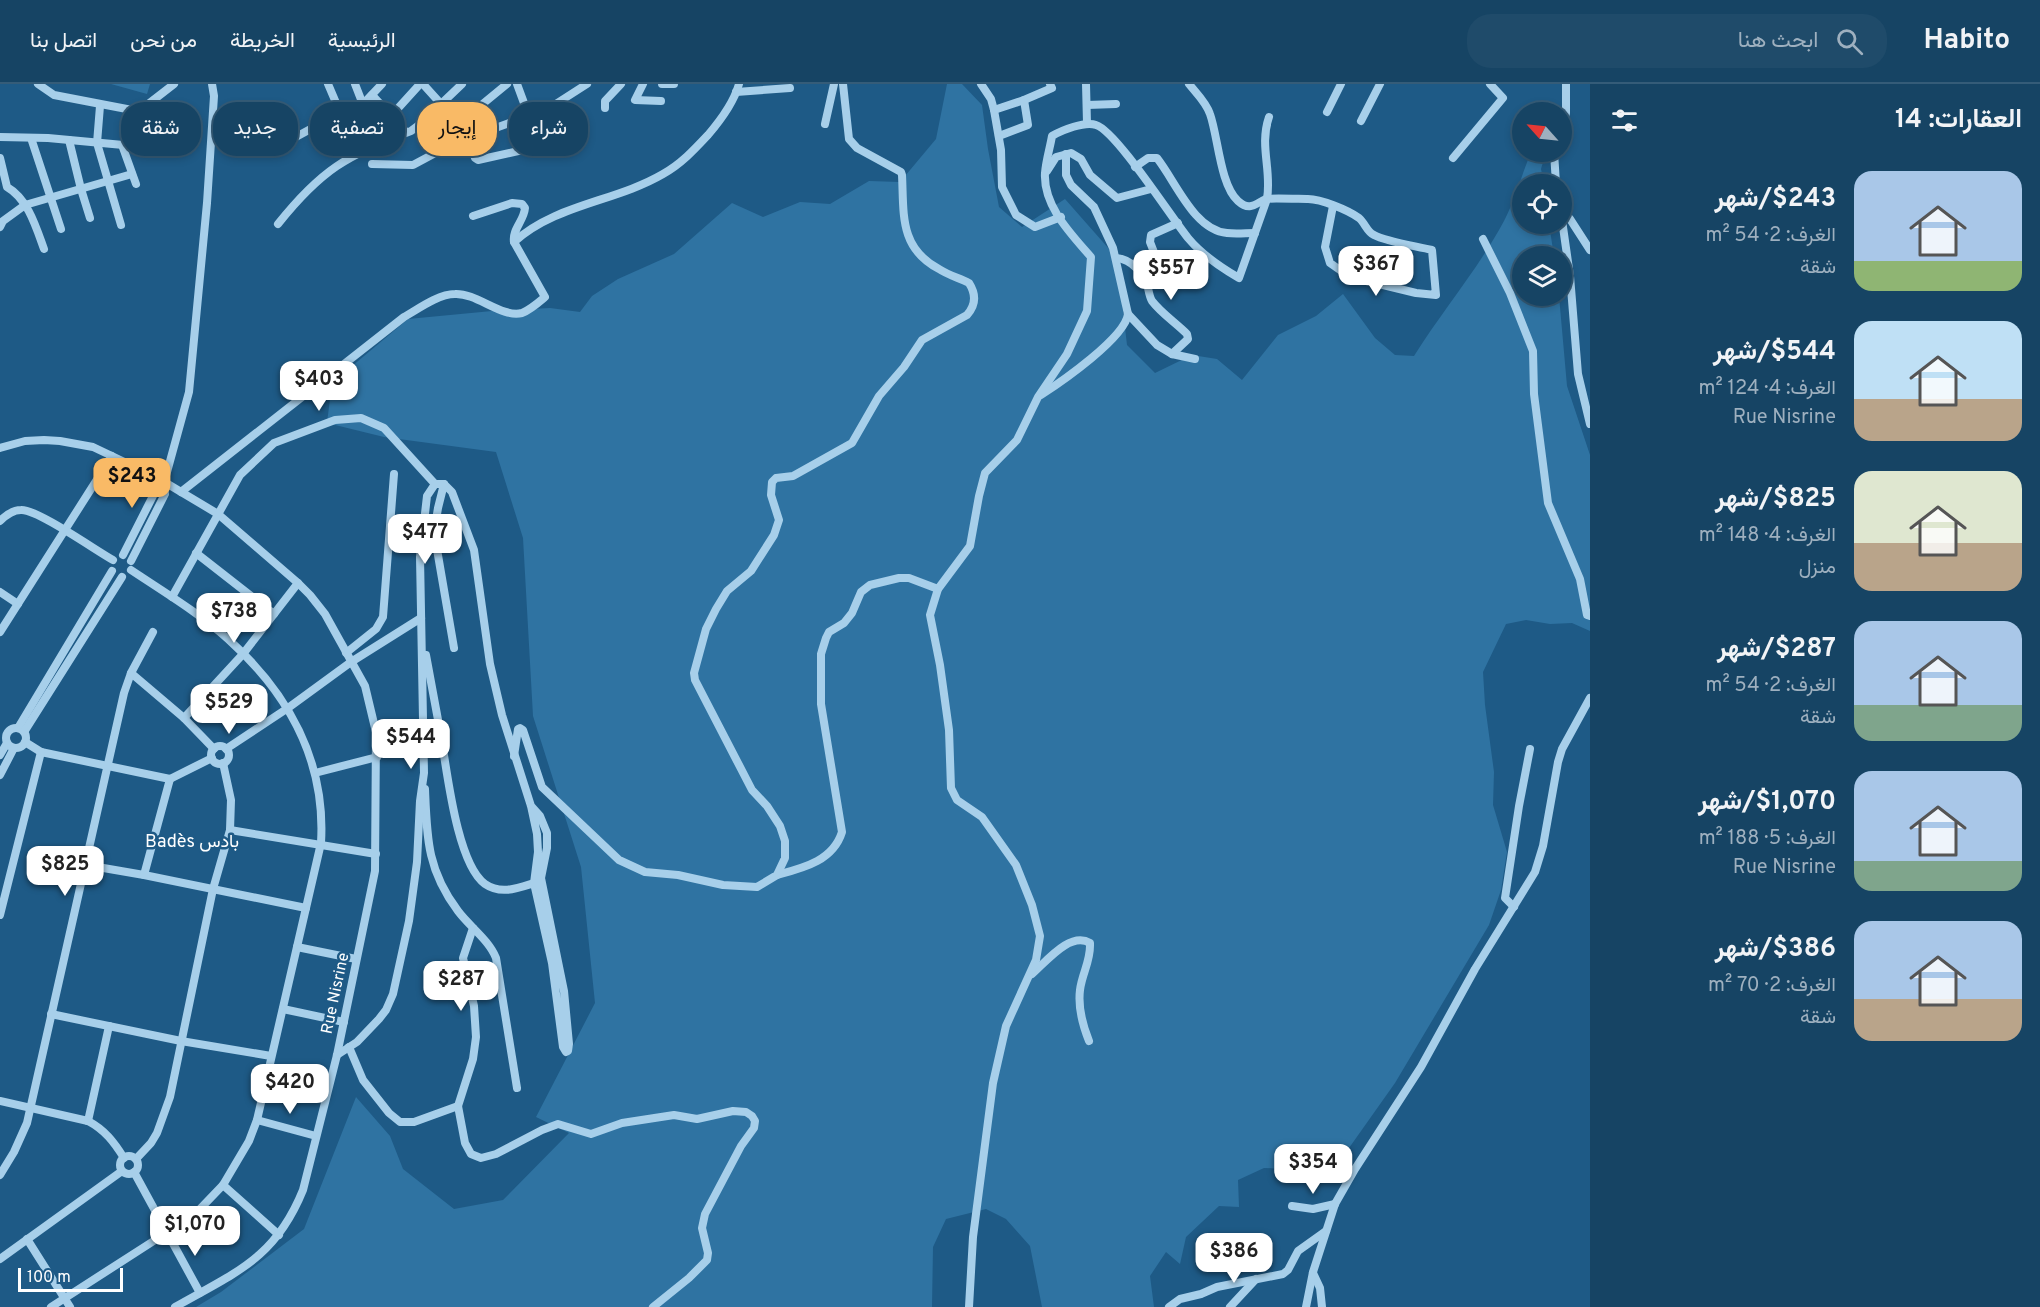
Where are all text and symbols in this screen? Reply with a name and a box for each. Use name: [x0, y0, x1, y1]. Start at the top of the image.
search box: [1467, 14, 1887, 68]
text: Habito: [1923, 23, 2010, 59]
icon: search: [1833, 25, 1866, 58]
text: اتصل بنا: [30, 28, 97, 55]
text: من نحن: [130, 28, 197, 55]
text: الخريطة: [230, 28, 295, 55]
text: الرئيسية: [328, 28, 396, 55]
text: ابحث هنا: [1738, 28, 1818, 55]
chip: شقة: [121, 102, 201, 156]
chip: جديد: [213, 102, 298, 156]
chip: تصفية: [310, 102, 405, 156]
chip: إيجار: [417, 102, 497, 156]
chip: شراء: [509, 102, 588, 156]
north arrow: [1512, 102, 1572, 162]
map controls: [1512, 102, 1572, 306]
icon: filters: [1608, 104, 1641, 137]
text: العقارات: 14: [1895, 104, 2022, 137]
button: locate: [1512, 174, 1572, 234]
text: $243/شهر: [1714, 183, 1836, 216]
icon: home: [1902, 195, 1974, 267]
text: الغرف: 2 · 54 m²: [1705, 223, 1836, 249]
pin: $367: [1340, 246, 1412, 297]
button: layers: [1512, 246, 1572, 306]
pin: $557: [1135, 250, 1207, 301]
text: $367: [1352, 252, 1400, 278]
text: شقة: [1800, 255, 1836, 281]
text: $557: [1147, 256, 1195, 282]
text: $544/شهر: [1713, 336, 1836, 369]
icon: home: [1902, 345, 1974, 417]
pin: $403: [283, 361, 355, 412]
text: $403: [294, 367, 344, 393]
text: الغرف: 4 · 124 m²: [1699, 376, 1836, 402]
text: Rue Nisrine: [1733, 405, 1836, 431]
pin: $243: [96, 458, 168, 509]
text: $243: [107, 464, 157, 490]
text: $825/شهر: [1715, 483, 1836, 516]
icon: home: [1902, 495, 1974, 567]
pin: $477: [389, 514, 461, 565]
text: $477: [402, 520, 448, 546]
text: الغرف: 4 · 148 m²: [1699, 523, 1836, 549]
text: منزل: [1799, 555, 1836, 581]
pin: $738: [198, 593, 270, 644]
text: $738: [210, 599, 258, 625]
text: $287/شهر: [1717, 633, 1836, 666]
icon: home: [1902, 645, 1974, 717]
text: الغرف: 2 · 54 m²: [1705, 673, 1836, 699]
pin: $529: [193, 684, 265, 735]
text: $529: [205, 690, 253, 716]
text: شقة: [1800, 705, 1836, 731]
pin: $544: [375, 719, 447, 770]
text: $544: [386, 725, 436, 751]
text: $1,070/شهر: [1698, 786, 1836, 819]
icon: home: [1902, 795, 1974, 867]
text: الغرف: 5 · 188 m²: [1699, 826, 1836, 852]
district label: Badès بادس: [145, 831, 239, 854]
pin: $825: [29, 846, 101, 897]
text: $825: [41, 852, 89, 878]
text: Rue Nisrine: [1733, 855, 1836, 881]
text: $386/شهر: [1715, 933, 1836, 966]
icon: home: [1902, 945, 1974, 1017]
street label: Rue Nisrine: [318, 951, 354, 1036]
pin: $287: [425, 961, 497, 1012]
text: $287: [437, 967, 485, 993]
text: الغرف: 2 · 70 m²: [1708, 973, 1836, 999]
text: شقة: [1800, 1005, 1836, 1031]
pin: $420: [254, 1064, 326, 1115]
text: $420: [265, 1070, 315, 1096]
pin: $354: [1277, 1144, 1349, 1195]
text: $354: [1288, 1150, 1338, 1176]
pin: $1,070: [146, 1206, 244, 1257]
text: $1,070: [164, 1212, 226, 1238]
pin: $386: [1198, 1233, 1270, 1284]
text: $386: [1210, 1239, 1258, 1265]
scale bar: [18, 1265, 123, 1292]
text: 100 m: [27, 1268, 71, 1288]

